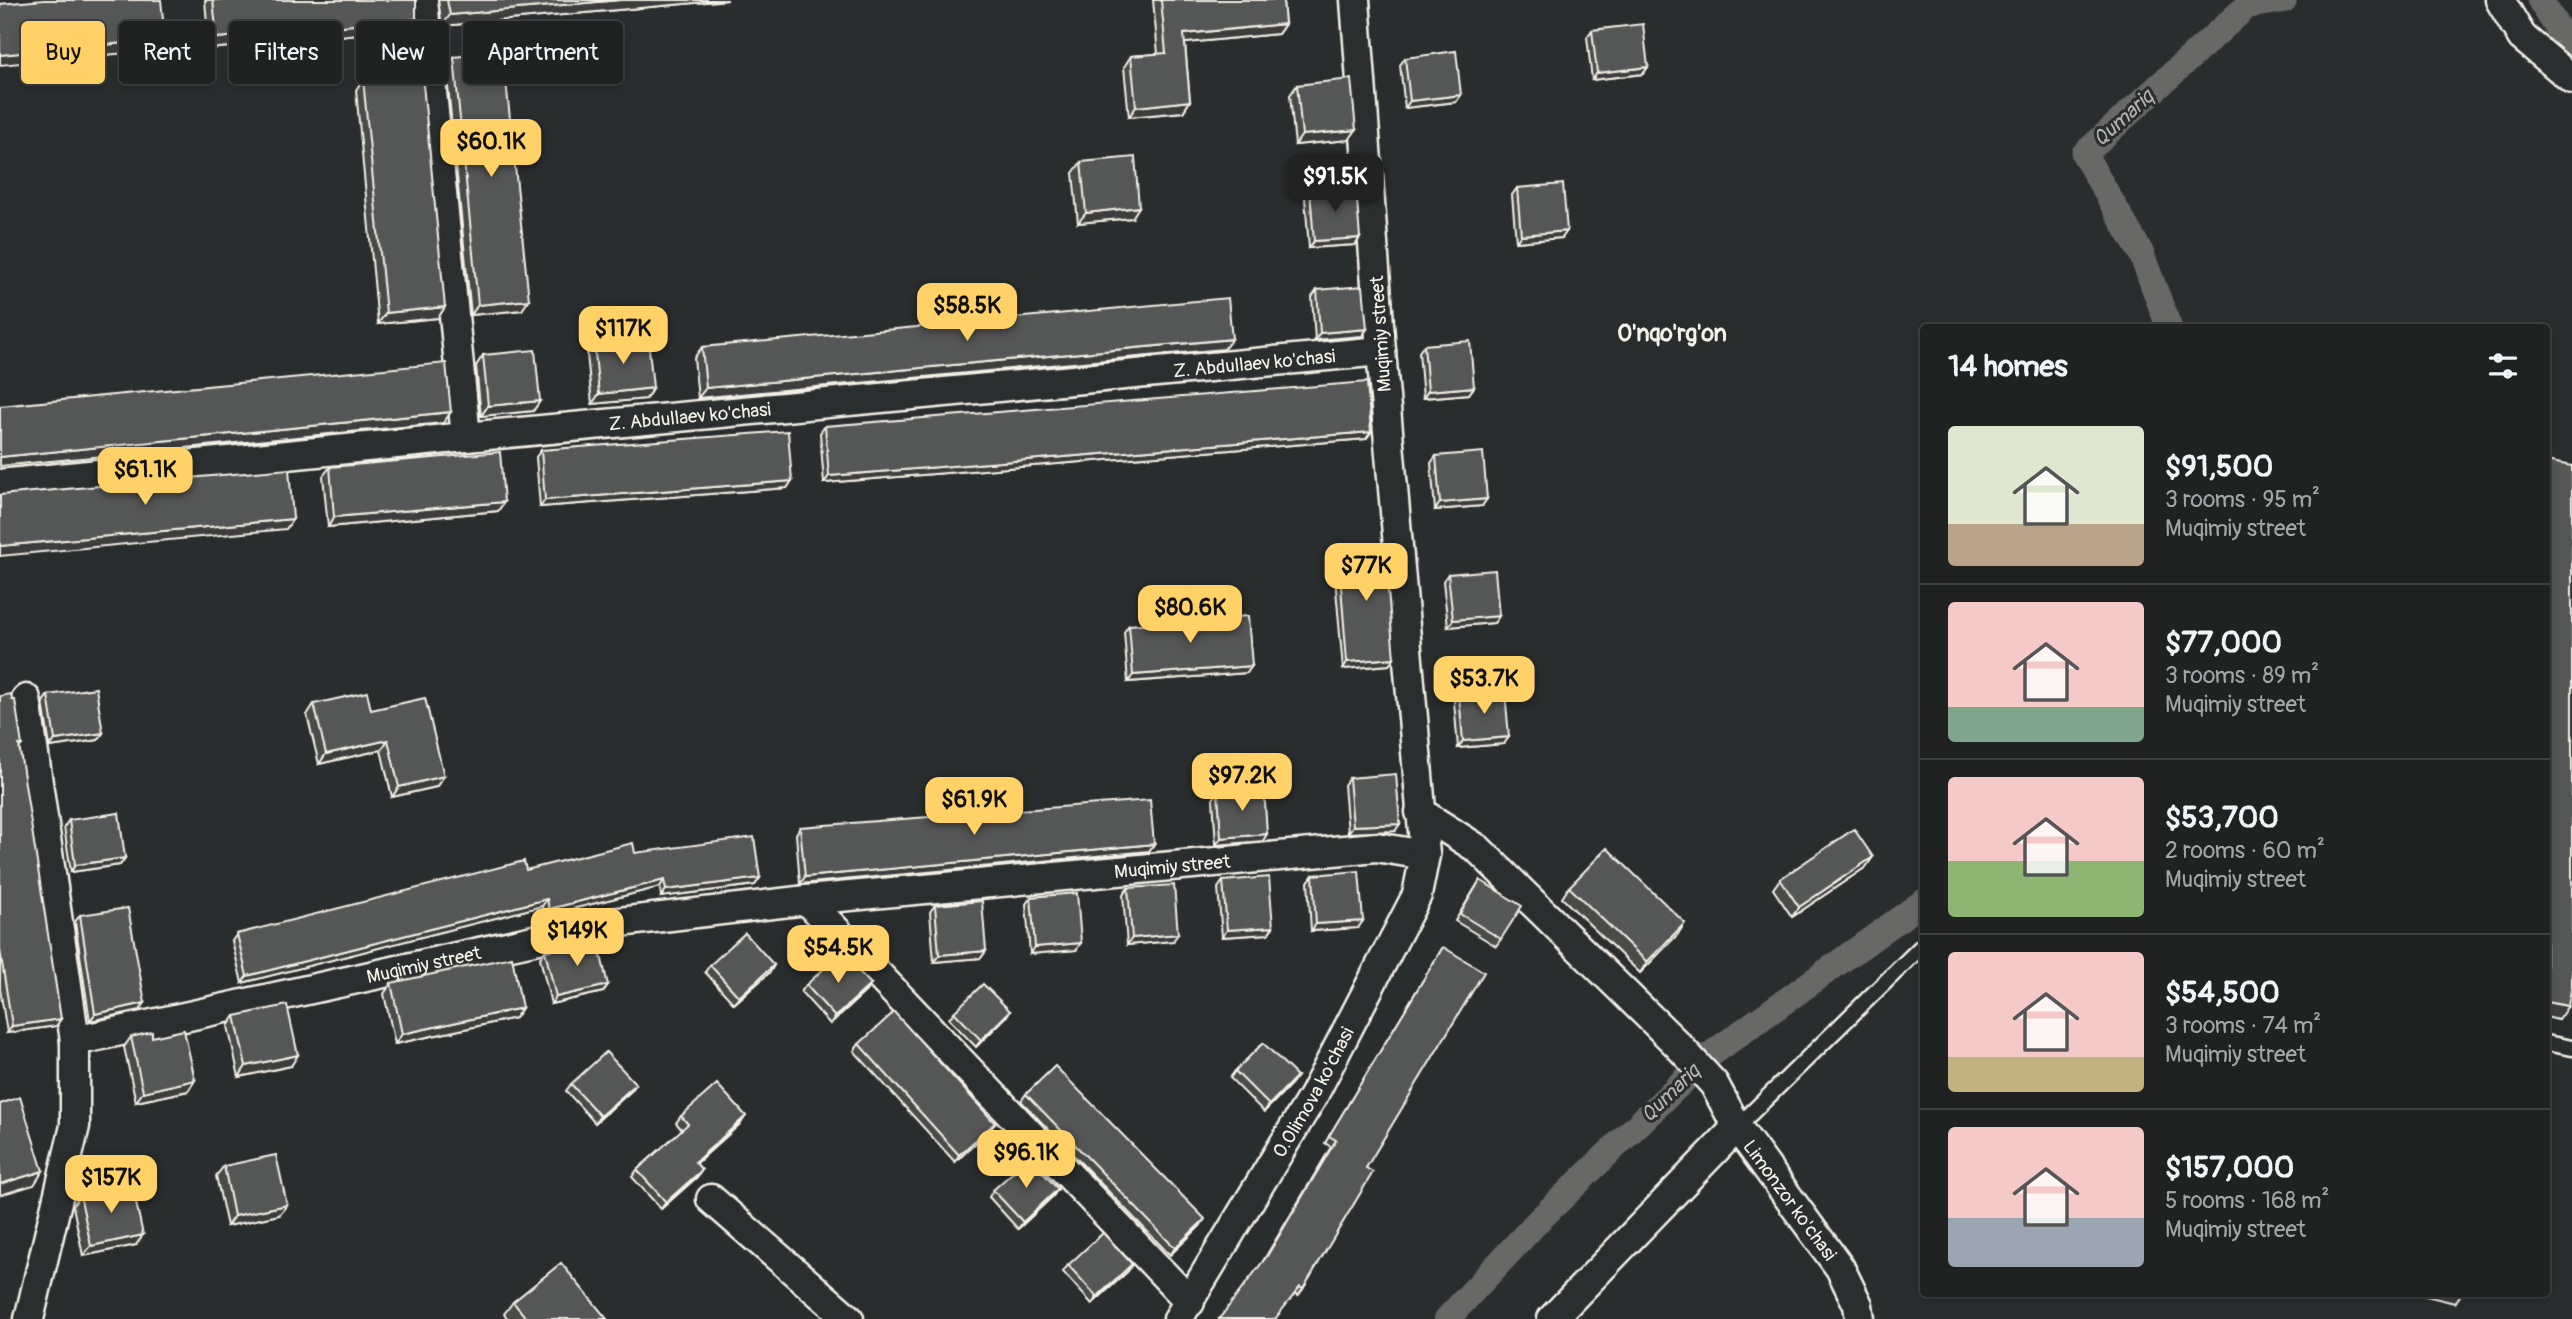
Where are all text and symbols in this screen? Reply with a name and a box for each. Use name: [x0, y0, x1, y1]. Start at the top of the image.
chip: Buy: [21, 21, 105, 84]
chip: Rent: [119, 21, 215, 84]
chip: Filters: [229, 21, 342, 84]
chip: New: [356, 21, 449, 84]
chip: Apartment: [463, 21, 623, 84]
water label: Qumariq: [2087, 83, 2161, 153]
pin: $60.1K: [434, 120, 548, 179]
text: $60.1K: [456, 127, 526, 156]
pin: $91.5K: [1278, 154, 1392, 214]
text: $91.5K: [1303, 162, 1367, 191]
street label: Muqimiy street: [1365, 275, 1397, 393]
pin: $58.5K: [910, 284, 1024, 343]
text: $58.5K: [933, 291, 1001, 320]
pin: $117K: [574, 306, 672, 366]
text: $117K: [595, 314, 651, 343]
district label: O'nqo'rg'on: [1617, 319, 1727, 348]
street label: Z. Abdullaev ko'chasi: [1172, 344, 1337, 383]
icon: filters: [2484, 347, 2522, 385]
text: 14 homes: [1948, 348, 2068, 385]
street label: Z. Abdullaev ko'chasi: [607, 397, 772, 437]
pin: $61.1K: [88, 448, 202, 507]
text: $91,500: [2165, 448, 2273, 485]
icon: home: [2004, 454, 2088, 538]
text: $61.1K: [114, 455, 176, 484]
text: 3 rooms · 95 m²: [2165, 485, 2320, 514]
text: Muqimiy street: [2165, 514, 2306, 543]
pin: $77K: [1325, 544, 1407, 603]
text: $77K: [1341, 551, 1391, 580]
pin: $80.6K: [1133, 586, 1247, 645]
text: $80.6K: [1154, 593, 1226, 622]
text: $77,000: [2165, 624, 2282, 661]
icon: home: [2004, 630, 2088, 714]
pin: $53.7K: [1427, 656, 1541, 716]
text: 3 rooms · 89 m²: [2165, 661, 2319, 690]
text: $53.7K: [1450, 664, 1518, 693]
text: Muqimiy street: [2165, 690, 2306, 719]
pin: $97.2K: [1185, 754, 1299, 813]
text: $97.2K: [1208, 761, 1276, 790]
pin: $61.9K: [917, 778, 1031, 837]
text: $61.9K: [941, 785, 1007, 814]
text: $53,700: [2165, 799, 2279, 836]
icon: home: [2004, 805, 2088, 889]
text: 2 rooms · 60 m²: [2165, 836, 2325, 865]
street label: Muqimiy street: [1113, 850, 1232, 884]
text: Muqimiy street: [2165, 865, 2306, 894]
pin: $149K: [528, 908, 626, 968]
text: $149K: [547, 916, 607, 945]
pin: $54.5K: [781, 926, 895, 985]
text: $54.5K: [803, 933, 873, 962]
street label: Muqimiy street: [364, 941, 484, 989]
text: $54,500: [2165, 974, 2280, 1011]
icon: home: [2004, 980, 2088, 1064]
text: 3 rooms · 74 m²: [2165, 1011, 2321, 1040]
street label: O.Olimova ko'chasi: [1268, 1023, 1360, 1162]
text: Muqimiy street: [2165, 1040, 2306, 1069]
water label: Qumariq: [1635, 1057, 1707, 1128]
pin: $96.1K: [969, 1130, 1083, 1190]
street label: Limonzor ko'chasi: [1737, 1135, 1842, 1266]
text: $96.1K: [993, 1138, 1059, 1167]
text: $157,000: [2165, 1149, 2294, 1186]
icon: home: [2004, 1155, 2088, 1239]
pin: $157K: [62, 1156, 160, 1215]
text: $157K: [81, 1163, 141, 1192]
text: 5 rooms · 168 m²: [2165, 1186, 2329, 1215]
text: Muqimiy street: [2165, 1215, 2306, 1244]

